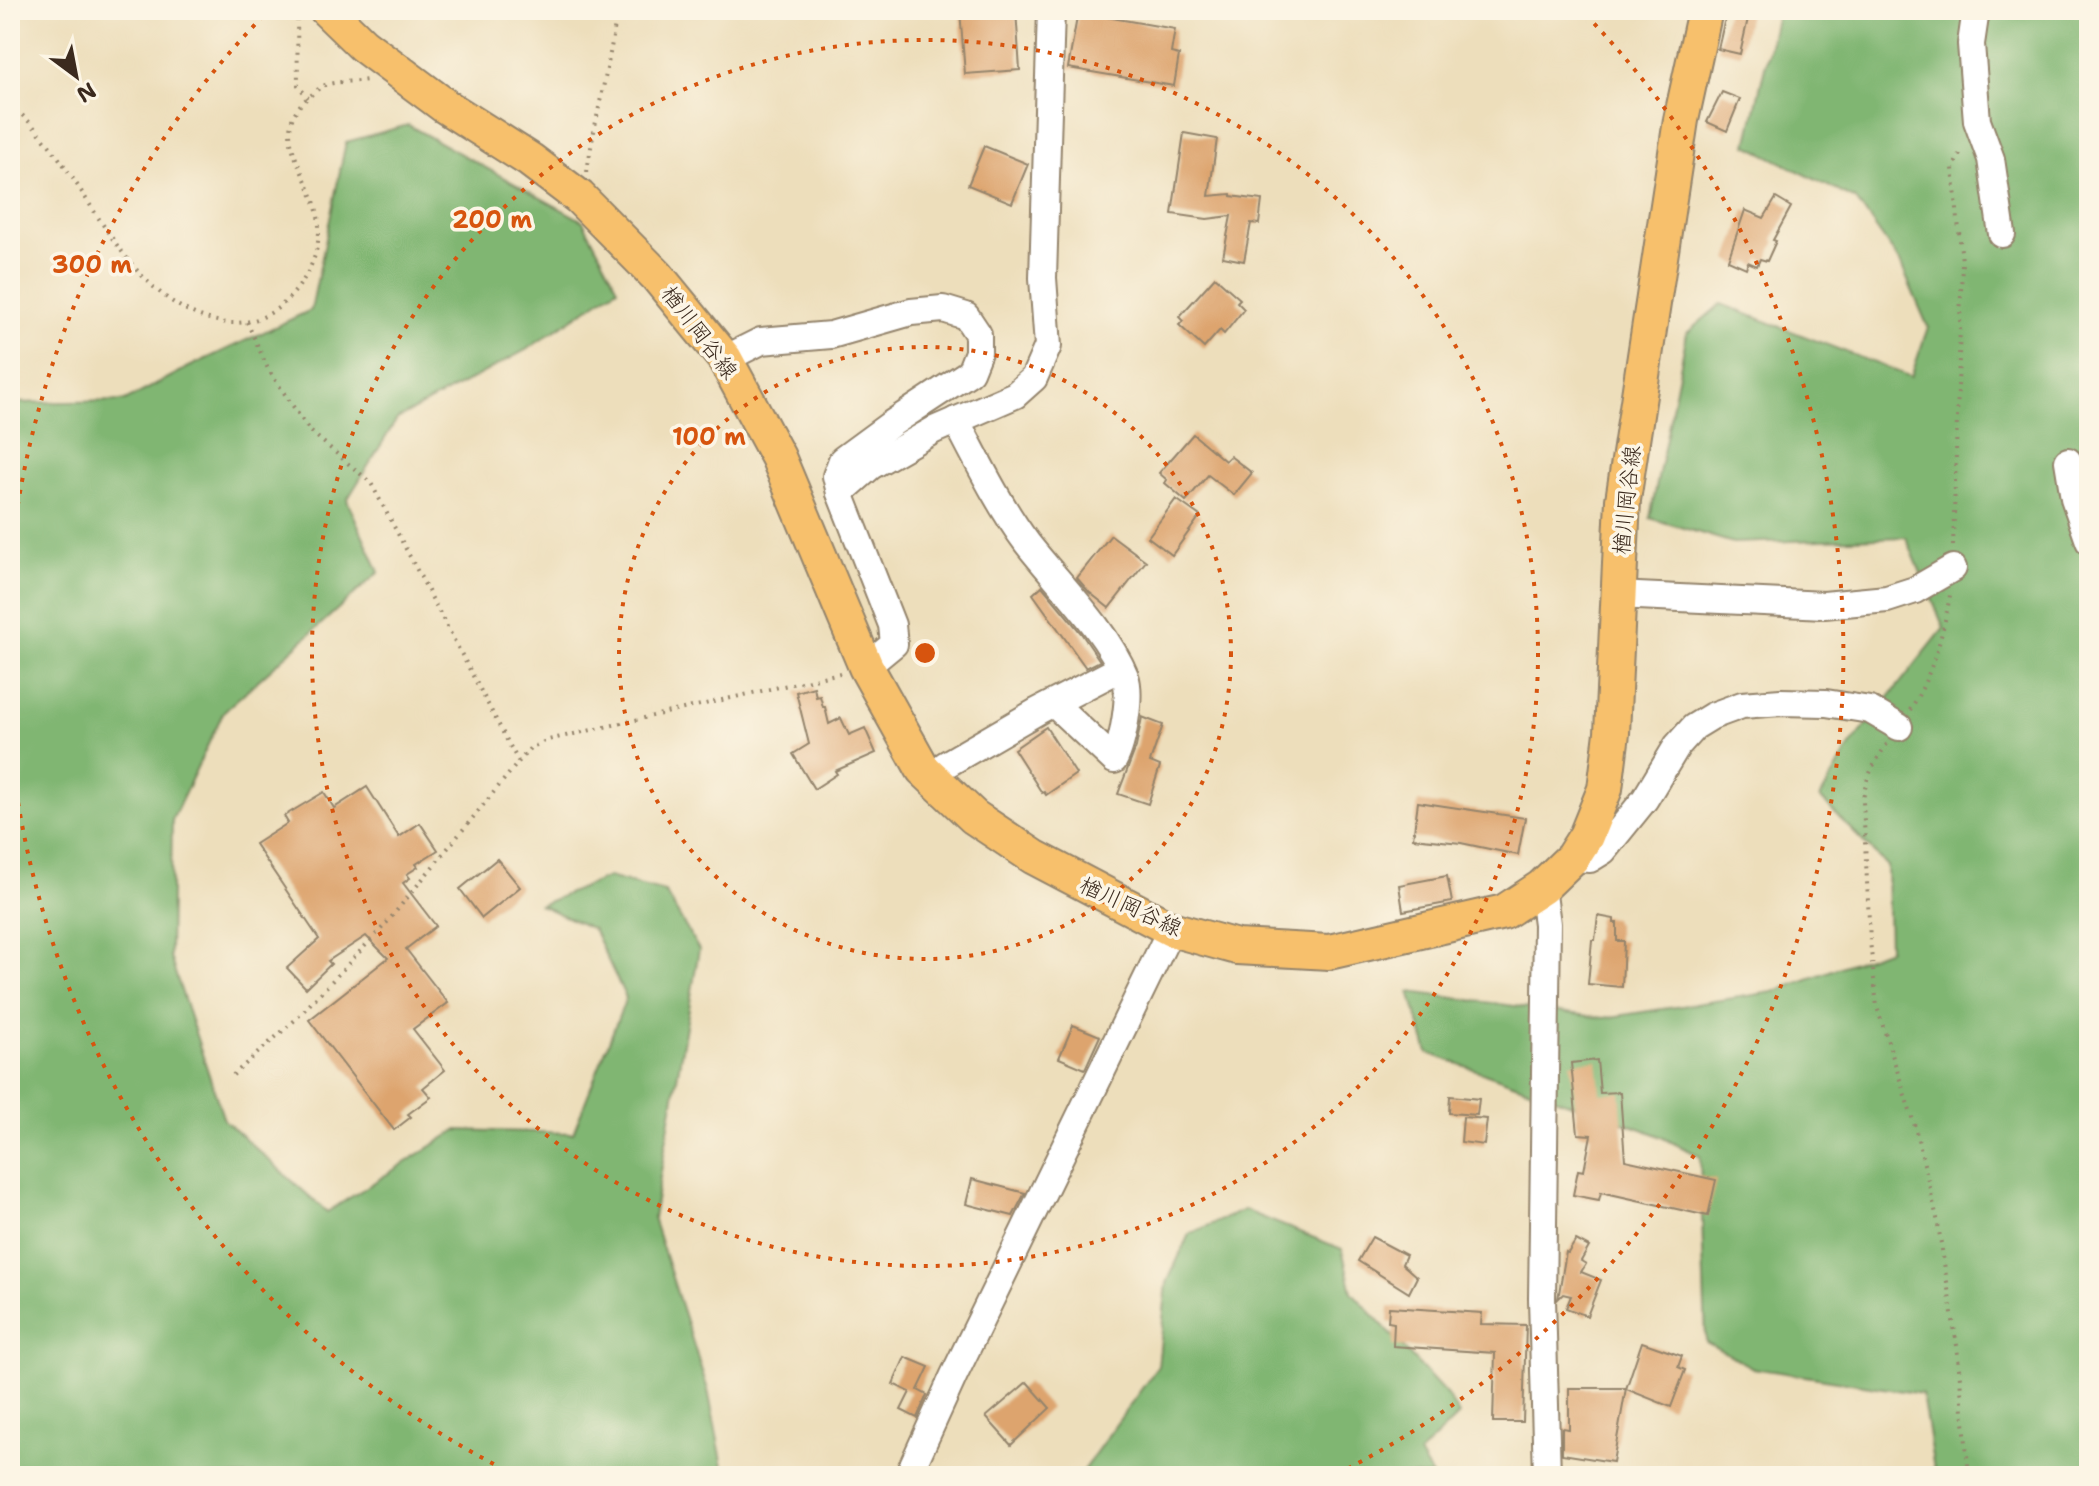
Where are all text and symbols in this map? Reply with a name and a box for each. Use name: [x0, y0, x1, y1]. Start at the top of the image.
north arrow: [36, 36, 116, 116]
text: N: [71, 76, 101, 109]
text: 200 m: [452, 204, 532, 236]
text: 300 m: [52, 249, 132, 281]
street label: 楢川岡谷線: [655, 280, 744, 385]
text: 100 m: [672, 421, 746, 453]
street label: 楢川岡谷線: [1606, 444, 1647, 556]
centre of rings: [911, 639, 939, 667]
street label: 楢川岡谷線: [1075, 870, 1187, 943]

